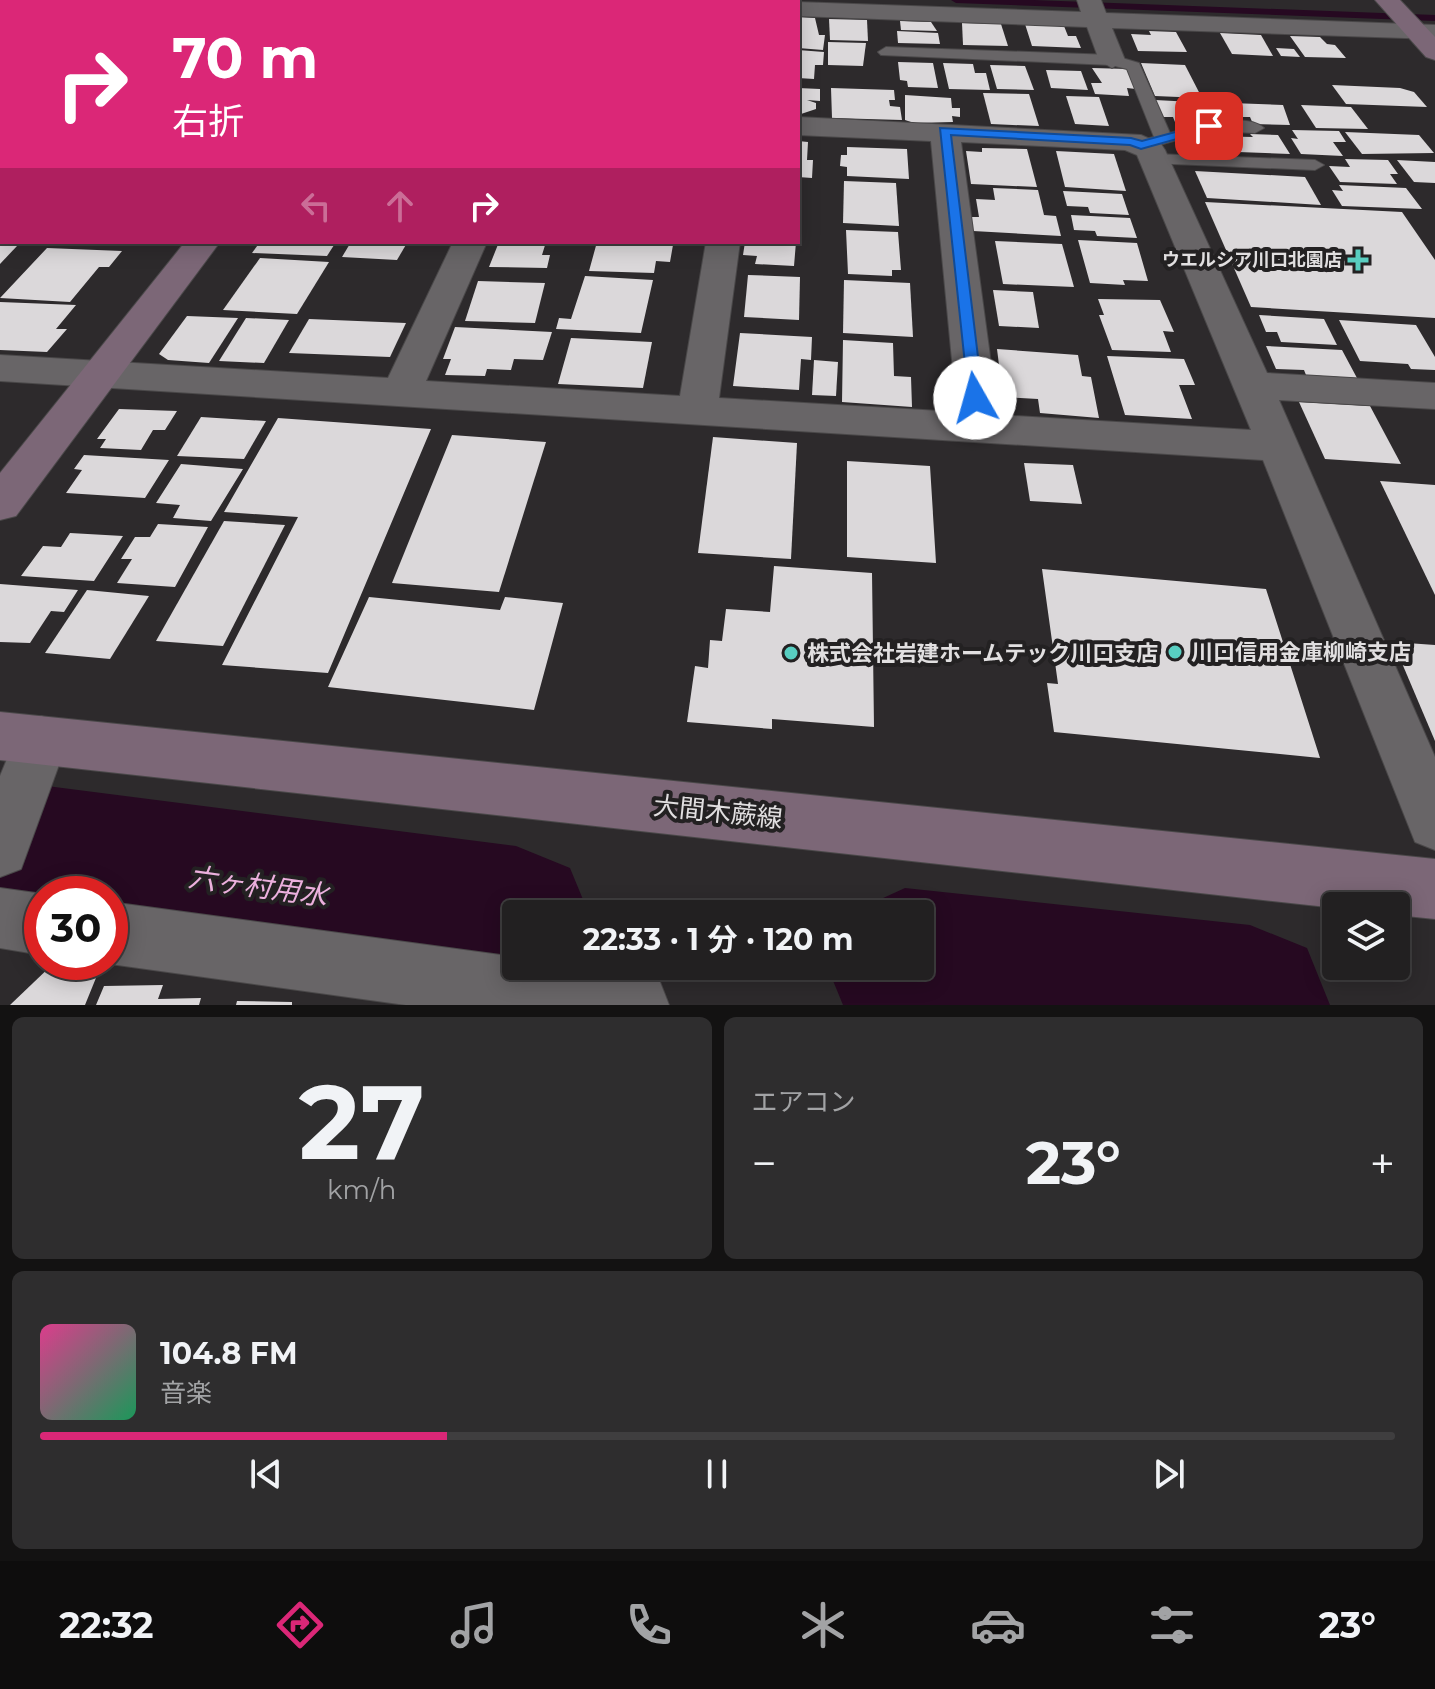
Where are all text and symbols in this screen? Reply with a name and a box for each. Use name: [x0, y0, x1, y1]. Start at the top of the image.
text: 70 m: [172, 24, 318, 92]
icon: right: [40, 32, 144, 136]
pin: [1175, 92, 1243, 160]
text: 右折: [172, 99, 244, 143]
icon: arrive: [1187, 104, 1231, 148]
icon: left: [294, 184, 338, 228]
icon: ahead: [378, 184, 422, 228]
icon: right: [462, 184, 506, 228]
place label: ウエルシア川口北園店: [1162, 249, 1342, 271]
marker: ウエルシア川口北園店: [1349, 251, 1367, 269]
position arrow: [933, 356, 1017, 440]
place label: 川口信用金庫柳崎支店: [1191, 639, 1411, 666]
place label: 株式会社岩建ホームテック川口支店: [807, 640, 1158, 667]
marker: 川口信用金庫柳崎支店: [1166, 643, 1184, 661]
marker: 株式会社岩建ホームテック川口支店: [782, 644, 800, 662]
street label: 大間木蕨線: [652, 789, 784, 835]
water label: 六ヶ村用水: [186, 859, 333, 913]
speed limit sign: 30: [24, 876, 128, 980]
map controls: [1322, 892, 1410, 980]
button: layers: [1322, 892, 1410, 980]
text: 22:33 · 1 分 · 120 m: [583, 921, 853, 958]
text: 27: [299, 1058, 425, 1185]
text: エアコン: [752, 1086, 856, 1118]
text: 23°: [1026, 1126, 1121, 1199]
text: −: [752, 1136, 777, 1190]
text: +: [1370, 1136, 1395, 1190]
text: km/h: [327, 1174, 396, 1206]
text: 104.8 FM: [160, 1335, 298, 1372]
text: 音楽: [160, 1377, 212, 1409]
icon: previous: [244, 1452, 288, 1496]
icon: pause: [695, 1452, 739, 1496]
icon: next: [1147, 1452, 1191, 1496]
icon: directions: [272, 1597, 328, 1653]
icon: music: [446, 1597, 502, 1653]
icon: phone: [621, 1597, 677, 1653]
icon: climate: [795, 1597, 851, 1653]
icon: car: [970, 1597, 1026, 1653]
icon: filters: [1144, 1597, 1200, 1653]
text: 22:32: [59, 1603, 154, 1647]
text: 23°: [1319, 1603, 1376, 1647]

